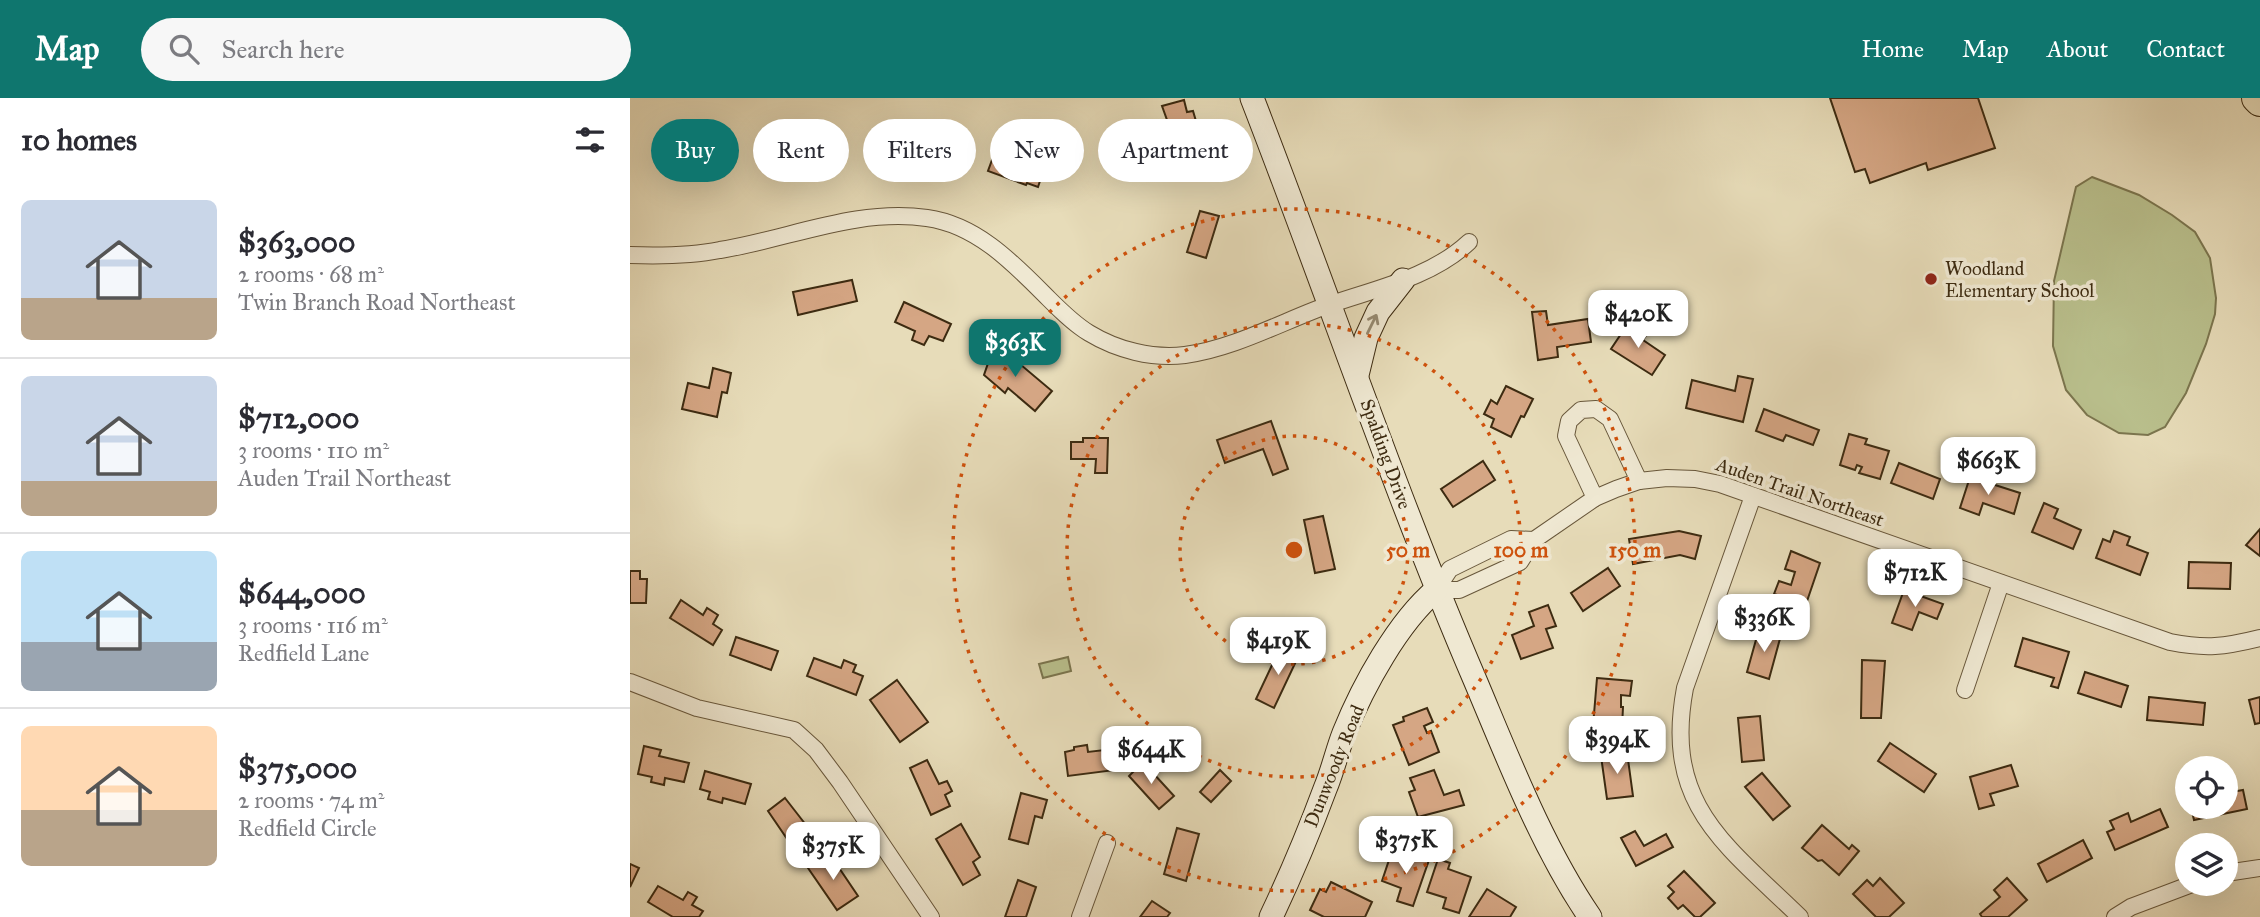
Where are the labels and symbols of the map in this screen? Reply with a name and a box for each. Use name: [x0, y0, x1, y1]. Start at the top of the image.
place label: Woodland Elementary School: [1945, 257, 2095, 302]
marker: Woodland Elementary School: [1923, 271, 1939, 287]
pin: $420K: [1589, 290, 1687, 350]
one-way arrow: [1366, 314, 1380, 335]
pin: $363K: [966, 320, 1064, 379]
street label: Spalding Drive: [1355, 396, 1417, 513]
pin: $663K: [1939, 438, 2037, 497]
street label: Auden Trail Northeast: [1712, 452, 1887, 532]
text: 50 m: [1386, 537, 1430, 563]
text: 100 m: [1494, 537, 1549, 563]
text: 150 m: [1609, 537, 1661, 563]
centre of rings: [1282, 538, 1306, 562]
pin: $712K: [1866, 550, 1964, 609]
pin: $336K: [1715, 594, 1813, 654]
pin: $419K: [1229, 618, 1327, 677]
street label: Dunwoody Road: [1299, 701, 1369, 831]
pin: $394K: [1568, 716, 1666, 776]
pin: $644K: [1102, 726, 1200, 786]
pin: $375K: [1357, 816, 1455, 876]
pin: $375K: [784, 822, 882, 882]

